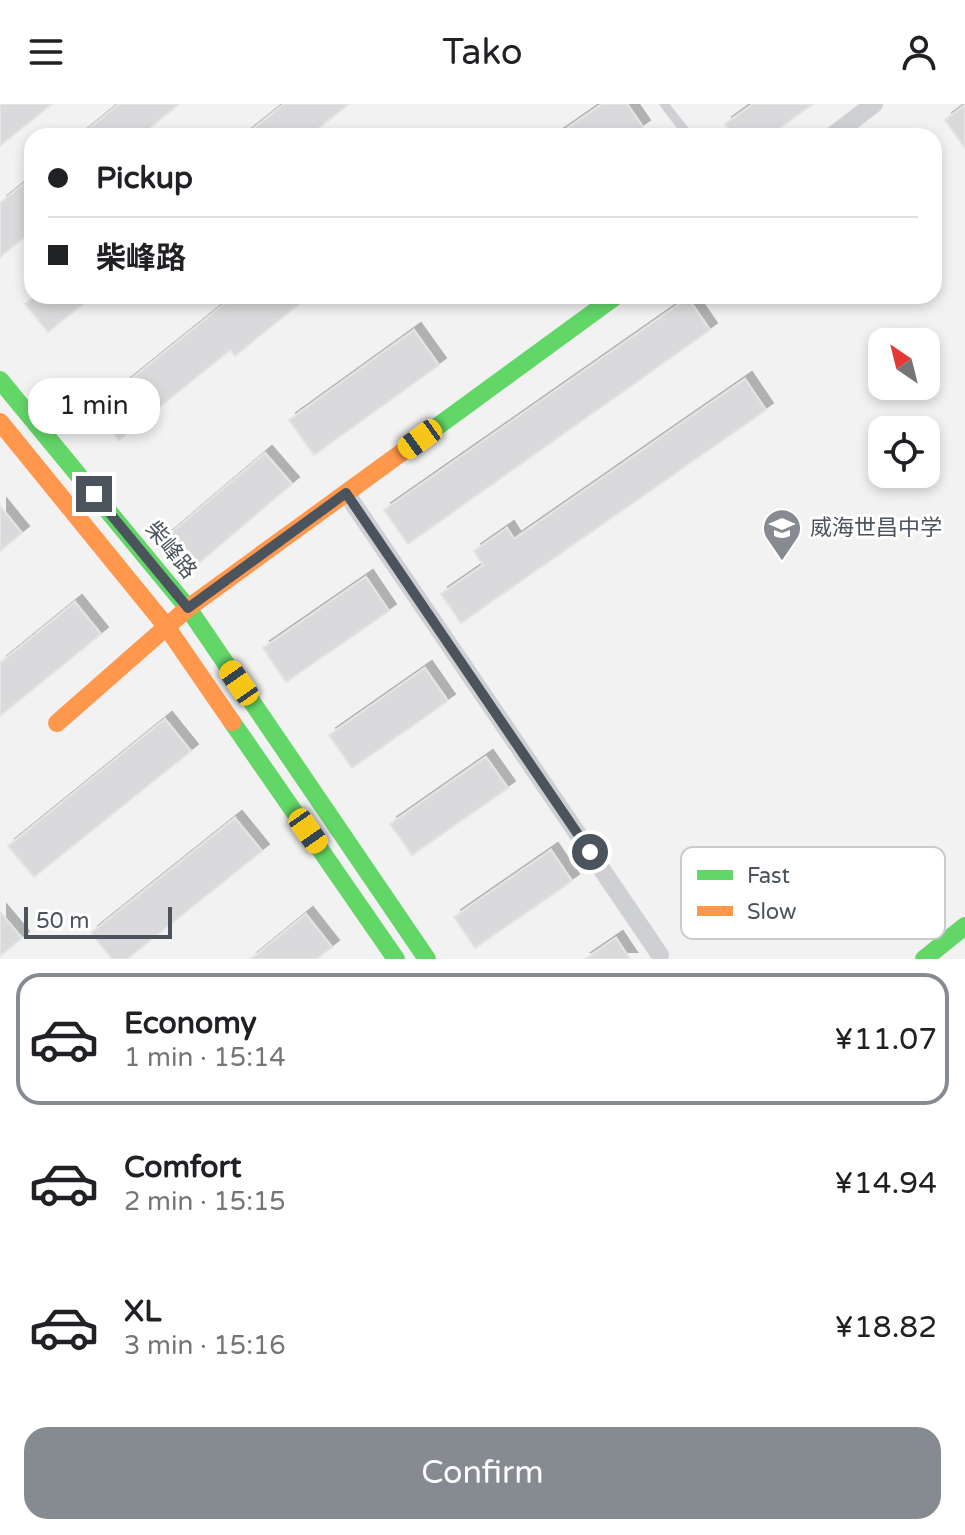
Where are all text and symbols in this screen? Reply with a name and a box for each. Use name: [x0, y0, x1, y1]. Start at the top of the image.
icon: menu: [24, 30, 68, 74]
icon: person: [897, 30, 941, 74]
text: Tako: [442, 31, 523, 74]
text: Pickup: [96, 160, 193, 197]
text: 柴峰路: [96, 240, 186, 277]
north arrow: [868, 328, 940, 400]
map controls: [868, 328, 940, 488]
callout: 1 min: [28, 378, 160, 434]
text: 1 min: [59, 390, 129, 421]
car: [394, 415, 446, 463]
button: locate: [868, 416, 940, 488]
route end: [76, 476, 112, 512]
school or university icon: 威海世昌中学: [761, 507, 803, 562]
place label: 威海世昌中学: [810, 515, 942, 541]
street label: 柴峰路: [140, 516, 202, 584]
car: [215, 656, 263, 710]
car: [284, 804, 332, 858]
route start: [572, 834, 608, 870]
legend: [681, 847, 945, 939]
text: Fast: [747, 863, 790, 889]
text: Slow: [747, 899, 797, 925]
scale bar: [24, 903, 172, 939]
text: 50 m: [36, 908, 90, 934]
icon: car: [28, 1003, 100, 1075]
text: Economy: [124, 1005, 257, 1042]
text: ¥11.07: [834, 1021, 937, 1058]
text: 1 min · 15:14: [124, 1042, 286, 1073]
icon: car: [28, 1147, 100, 1219]
text: Comfort: [124, 1149, 242, 1186]
text: ¥14.94: [834, 1165, 937, 1202]
text: 2 min · 15:15: [124, 1186, 286, 1217]
icon: car: [28, 1291, 100, 1363]
text: XL: [124, 1293, 161, 1330]
text: ¥18.82: [834, 1309, 937, 1346]
text: 3 min · 15:16: [124, 1330, 286, 1361]
button: Confirm: [24, 1427, 941, 1519]

